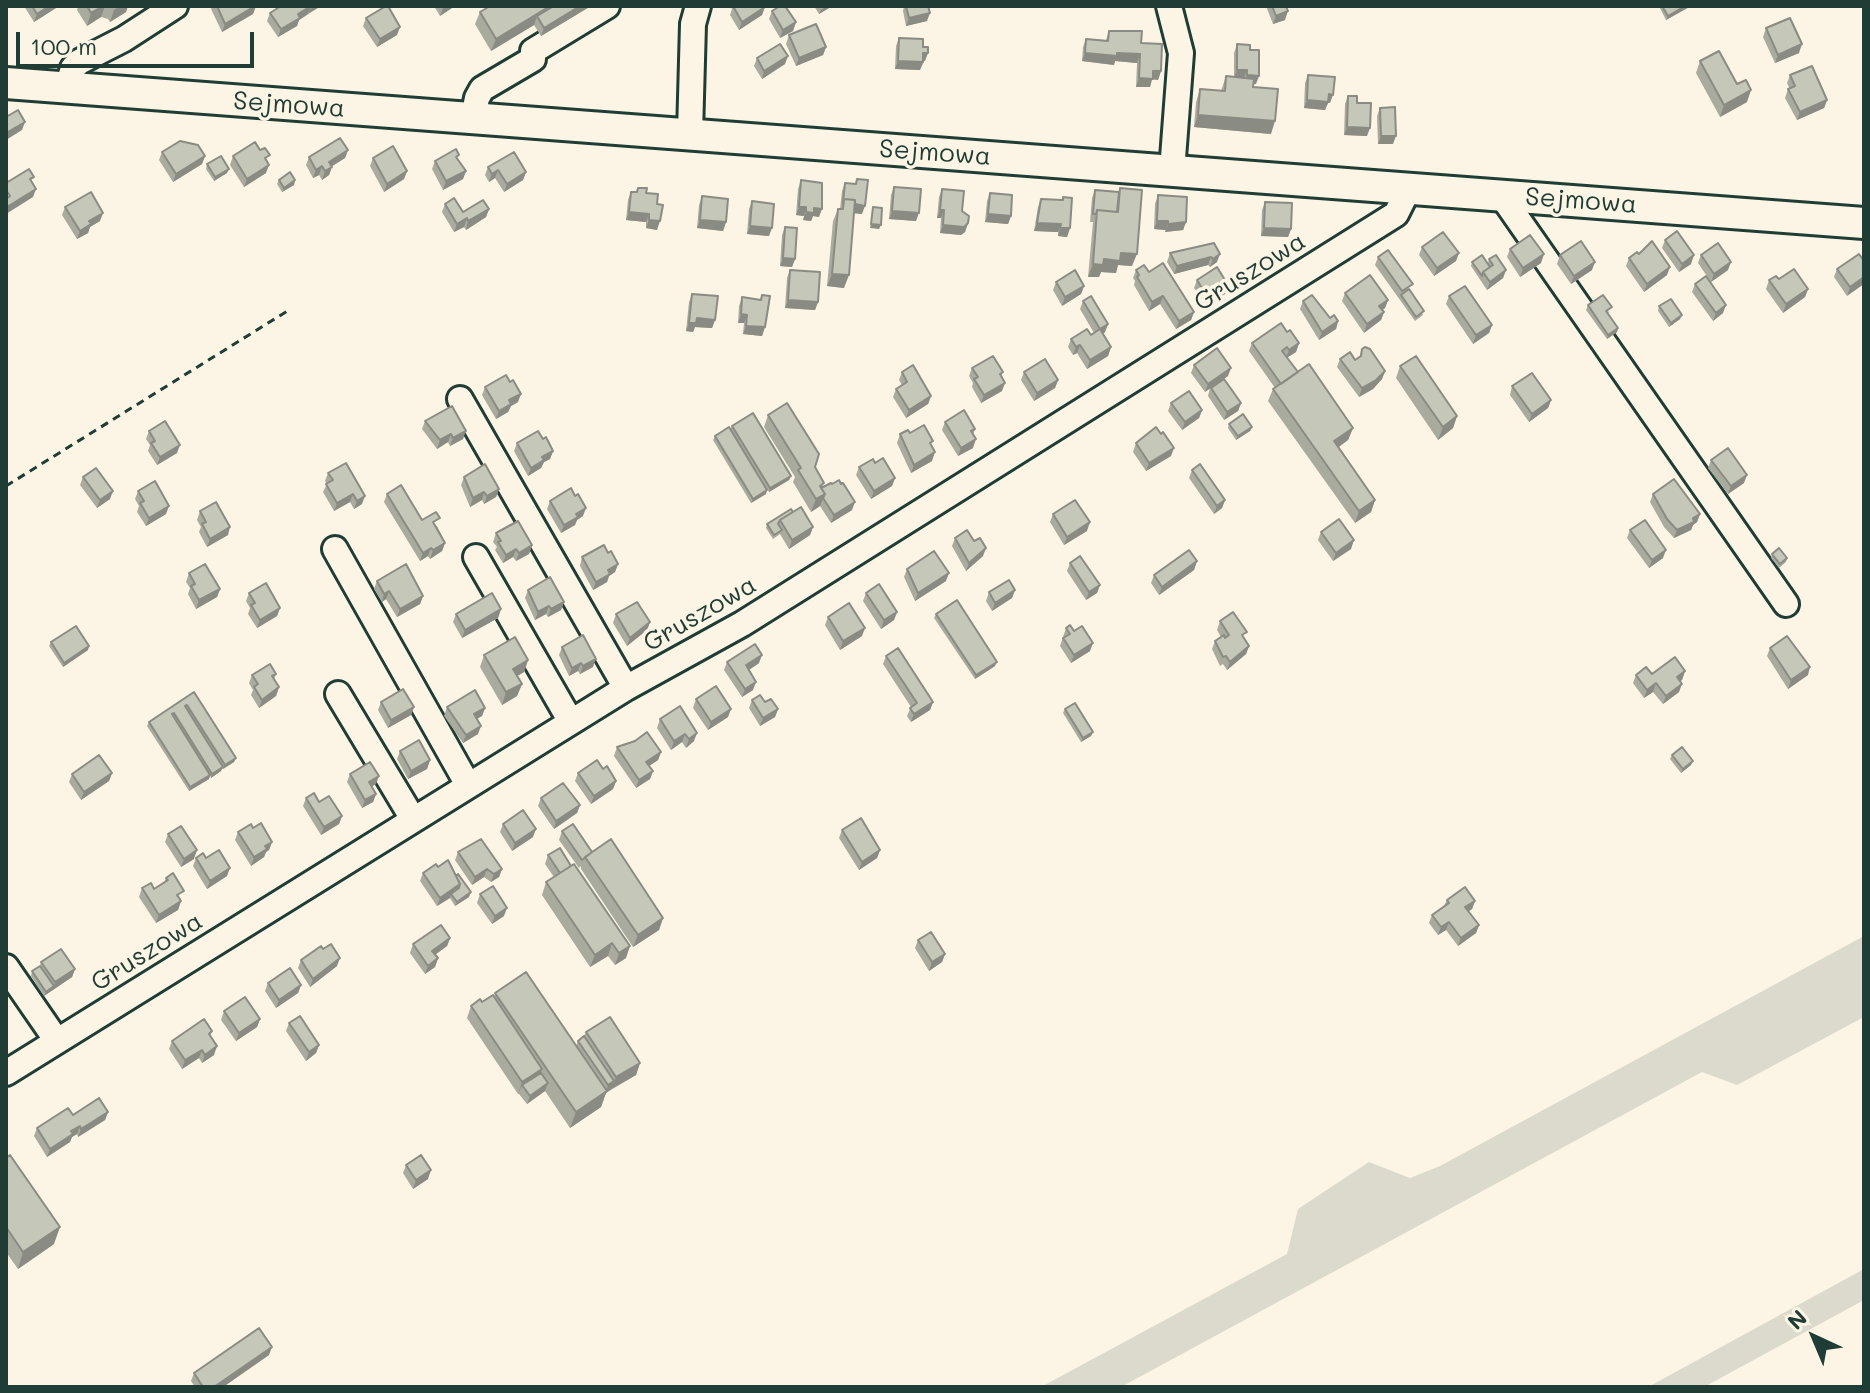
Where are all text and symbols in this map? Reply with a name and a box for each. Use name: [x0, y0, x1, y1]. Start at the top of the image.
scale bar: [20, 16, 258, 66]
text: 100 m: [30, 30, 97, 61]
street label: Sejmowa: [232, 86, 346, 124]
street label: Sejmowa: [878, 134, 992, 172]
street label: Sejmowa: [1524, 182, 1638, 220]
street label: Gruszowa: [1189, 226, 1311, 318]
street label: Gruszowa: [638, 569, 762, 659]
street label: Gruszowa: [86, 906, 208, 998]
north arrow: [1774, 1297, 1854, 1377]
text: N: [1781, 1303, 1813, 1336]

